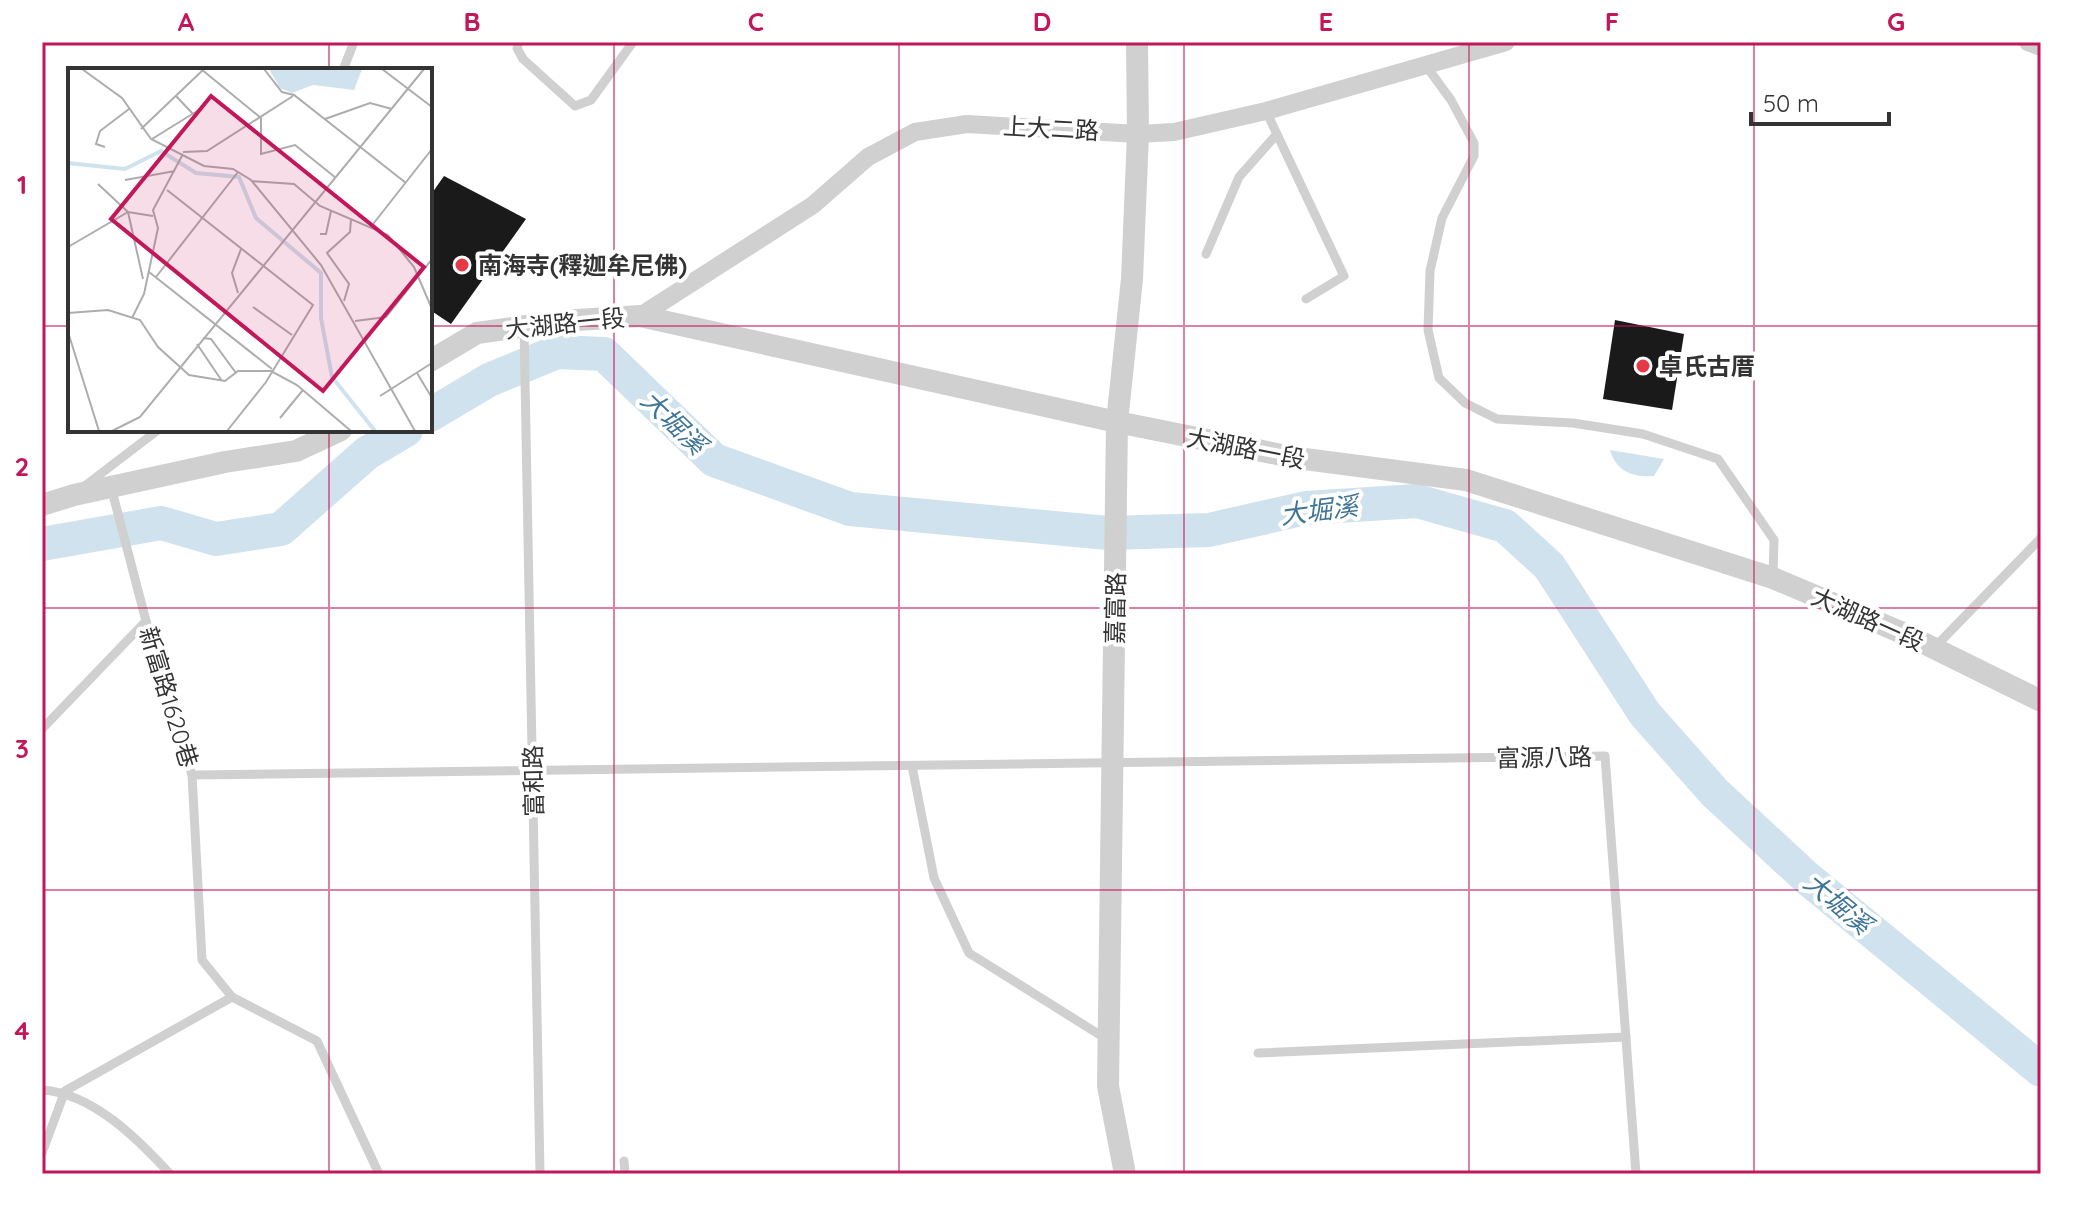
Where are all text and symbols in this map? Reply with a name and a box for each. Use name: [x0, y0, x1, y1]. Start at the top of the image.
text: A: [178, 5, 195, 38]
text: B: [463, 5, 481, 38]
text: C: [748, 5, 764, 38]
text: D: [1033, 5, 1051, 38]
text: E: [1319, 5, 1333, 38]
text: F: [1605, 5, 1619, 38]
text: G: [1887, 5, 1905, 38]
inset map: [68, 68, 432, 432]
scale bar: [1751, 76, 1889, 126]
text: 50 m: [1763, 88, 1819, 118]
street label: 上大二路: [1002, 111, 1100, 145]
text: 1: [17, 168, 27, 201]
place label: 南海寺(釋迦牟尼佛): [478, 250, 687, 280]
marker: 南海寺(釋迦牟尼佛): [453, 256, 471, 274]
street label: 大湖路一段: [504, 302, 626, 344]
place label: 卓氏古厝: [1659, 351, 1755, 381]
marker: 卓氏古厝: [1634, 357, 1652, 375]
water label: 大堀溪: [634, 383, 716, 464]
street label: 大湖路一段: [1184, 422, 1308, 474]
text: 2: [15, 450, 29, 483]
water label: 大堀溪: [1278, 488, 1364, 531]
street label: 嘉富路: [1099, 572, 1131, 644]
street label: 大湖路一段: [1807, 581, 1929, 657]
street label: 新富路1620巷: [133, 623, 205, 771]
text: 3: [15, 732, 29, 765]
street label: 富源八路: [1496, 741, 1592, 773]
street label: 富和路: [517, 745, 549, 817]
water label: 大堀溪: [1798, 865, 1882, 943]
text: 4: [14, 1014, 30, 1047]

